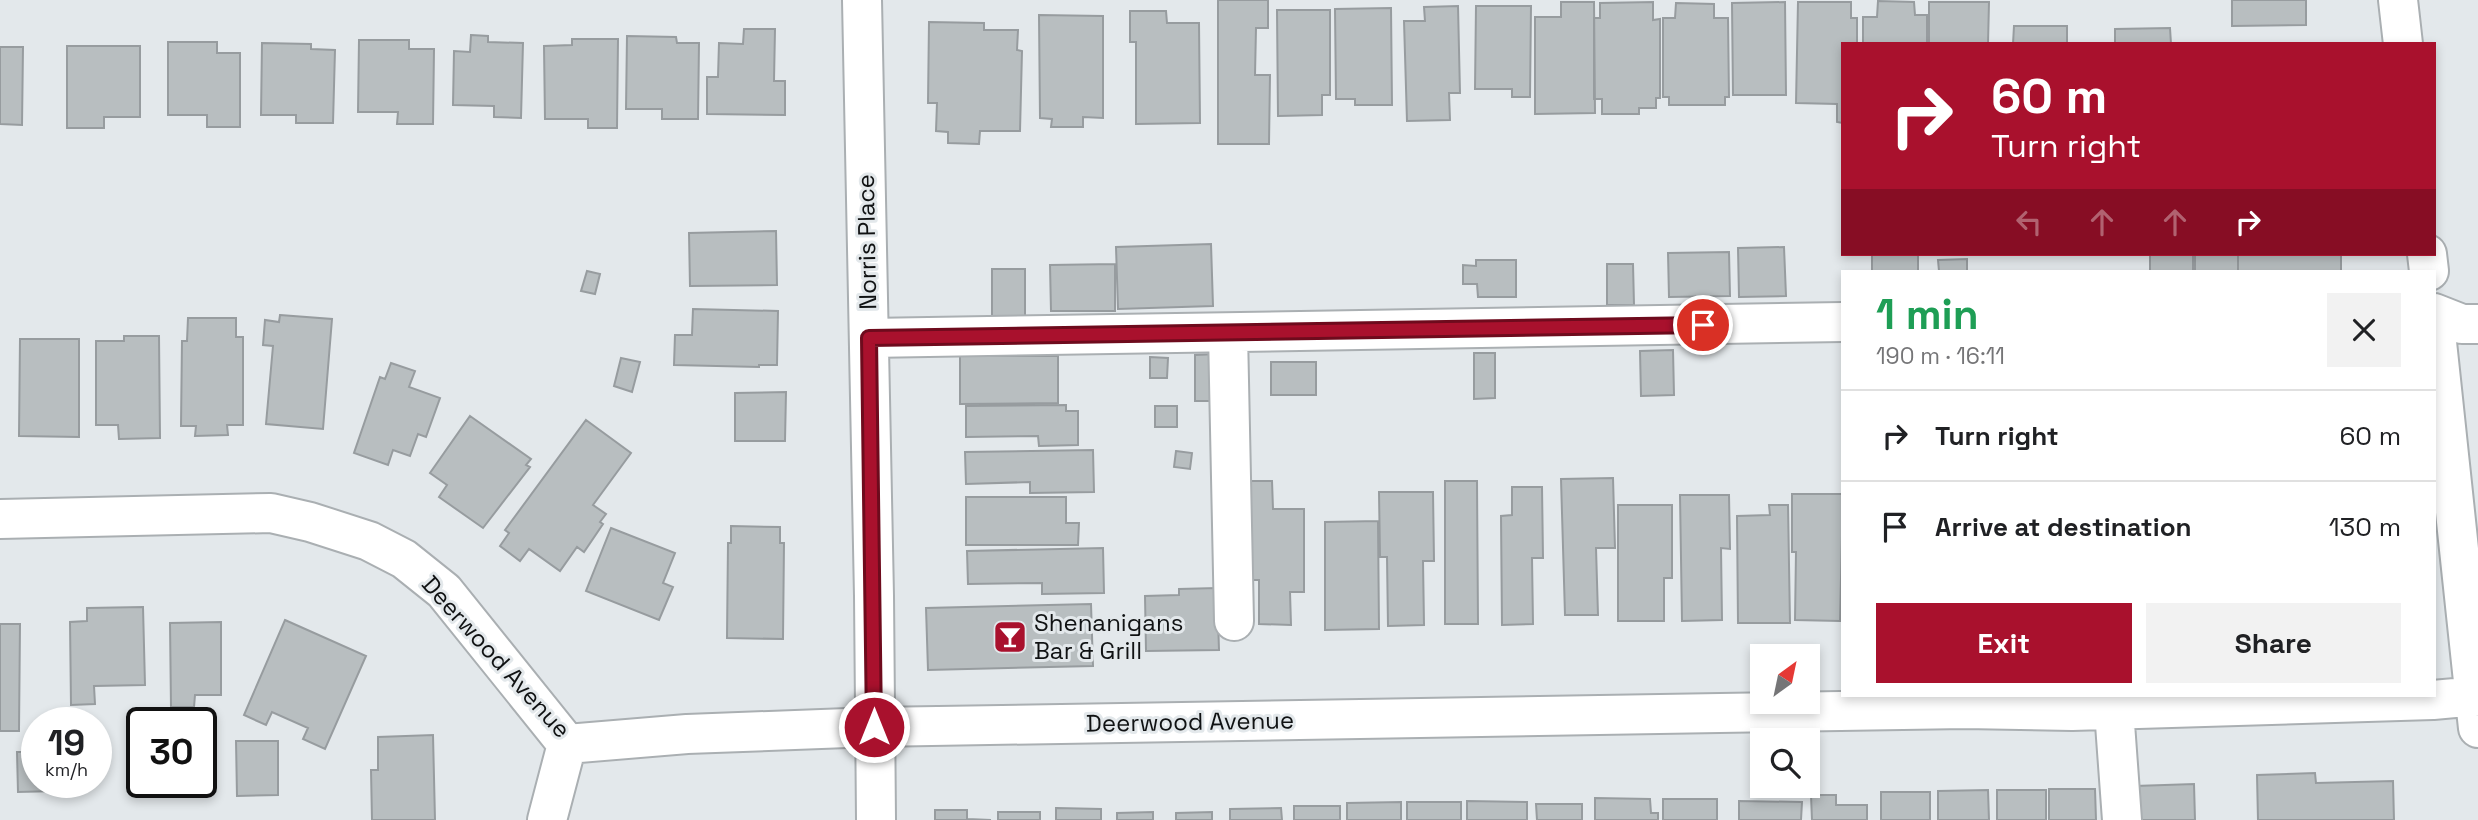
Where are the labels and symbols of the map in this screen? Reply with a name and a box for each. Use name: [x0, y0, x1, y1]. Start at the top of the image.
street label: Norris Place: [850, 174, 883, 310]
pin: [1673, 295, 1733, 355]
street label: Deerwood Avenue: [415, 569, 578, 744]
place label: Shenanigans Bar & Grill: [1034, 607, 1183, 666]
bar icon: Shenanigans Bar & Grill: [991, 618, 1029, 656]
north arrow: [1750, 644, 1820, 714]
position arrow: [837, 690, 911, 764]
street label: Deerwood Avenue: [1086, 704, 1294, 739]
speed limit sign: 30: [126, 707, 217, 798]

